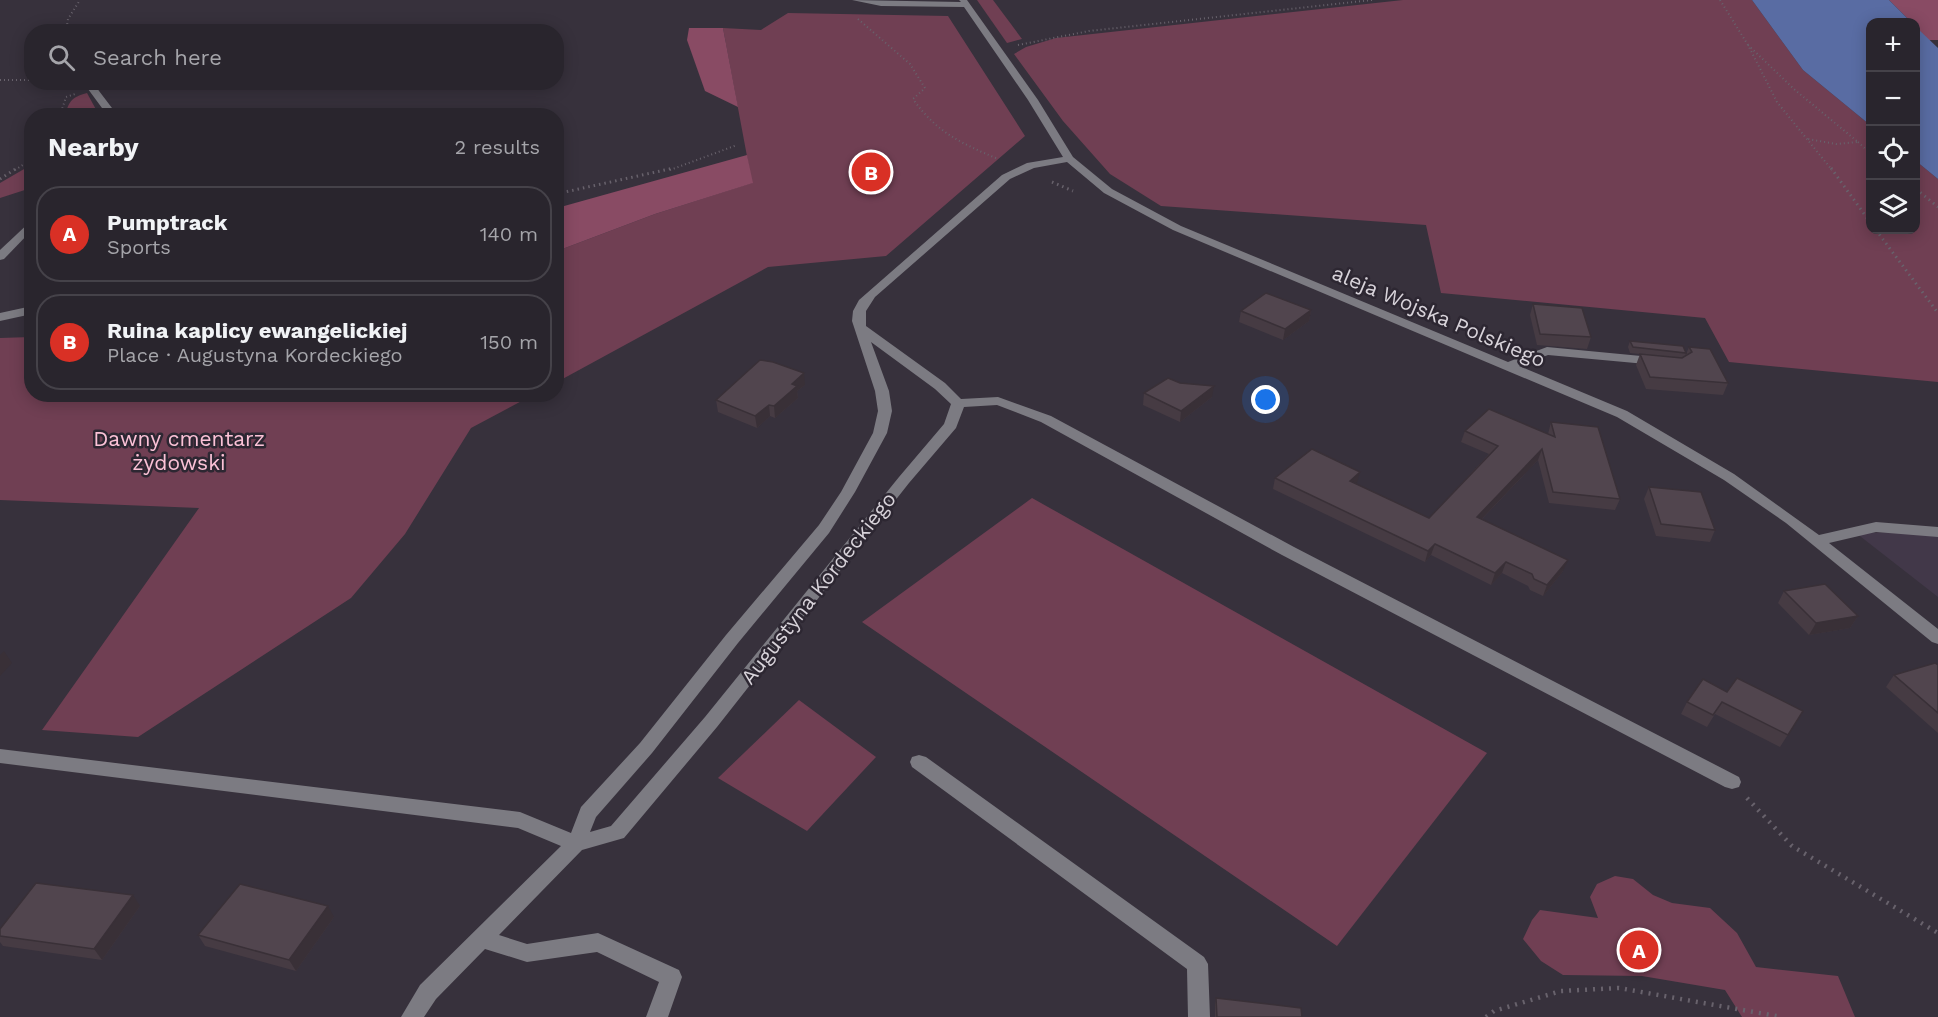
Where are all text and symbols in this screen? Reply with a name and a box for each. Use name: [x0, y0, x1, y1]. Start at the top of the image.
map controls: [1866, 18, 1920, 234]
button: +: [1866, 18, 1920, 72]
search box: [24, 24, 564, 90]
icon: search: [45, 41, 78, 74]
text: Search here: [93, 45, 222, 70]
button: −: [1866, 72, 1920, 126]
button: locate: [1866, 126, 1920, 180]
text: Nearby: [48, 132, 139, 162]
text: 2 results: [455, 135, 540, 159]
pin: B: [852, 150, 890, 195]
button: layers: [1866, 180, 1920, 234]
text: Pumptrack: [107, 210, 228, 235]
text: A: [63, 222, 76, 246]
text: 140 m: [480, 222, 538, 246]
text: Sports: [107, 235, 171, 259]
street label: aleja Wojska Polskiego: [1329, 260, 1549, 372]
text: Ruina kaplicy ewangelickiej: [107, 318, 407, 343]
text: B: [63, 330, 76, 354]
text: 150 m: [480, 330, 538, 354]
text: Place · Augustyna Kordeckiego: [107, 343, 403, 367]
your location: [1251, 385, 1280, 414]
park label: Dawny cmentarz żydowski: [93, 426, 265, 475]
street label: Augustyna Kordeckiego: [735, 487, 901, 689]
pin: A: [1620, 928, 1658, 972]

